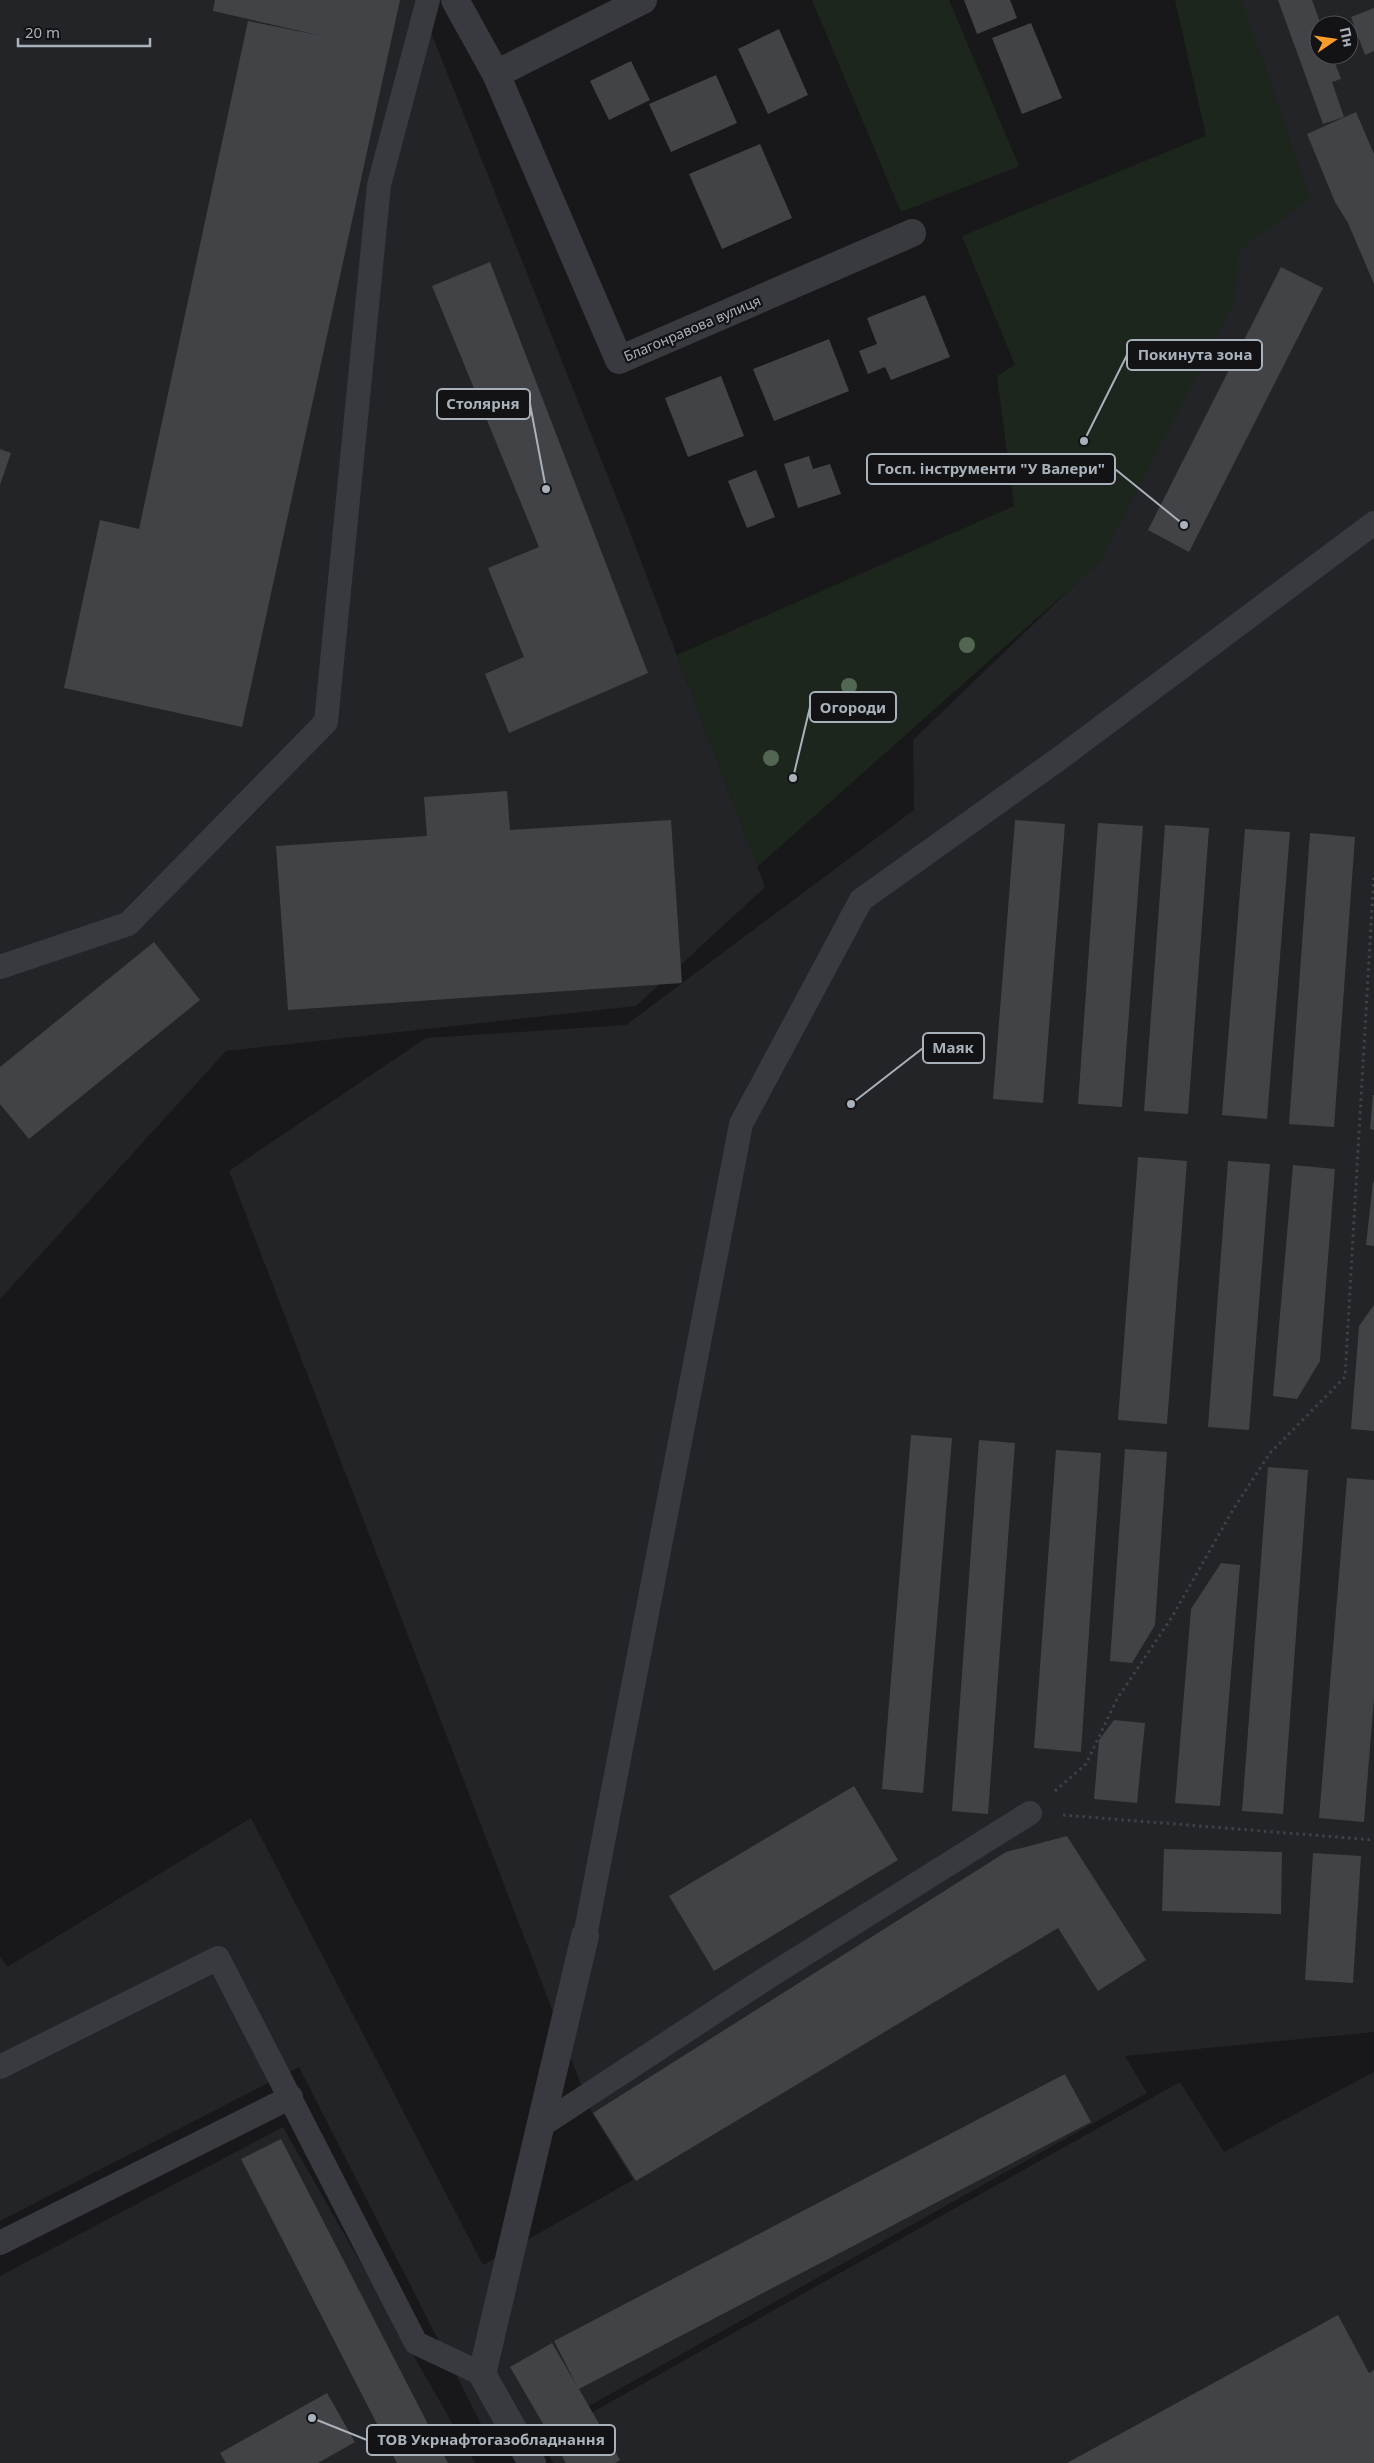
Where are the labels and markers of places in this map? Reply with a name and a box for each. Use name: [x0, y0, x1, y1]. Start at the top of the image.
callout: Покинута зона: [1127, 340, 1262, 370]
callout: Столярня: [437, 389, 530, 419]
callout: Госп. інструменти "У Валери": [867, 454, 1115, 484]
callout: Огороди: [810, 692, 896, 722]
callout: Маяк: [923, 1033, 984, 1063]
callout: ТОВ Укрнафтогазобладнання: [367, 2425, 615, 2455]

